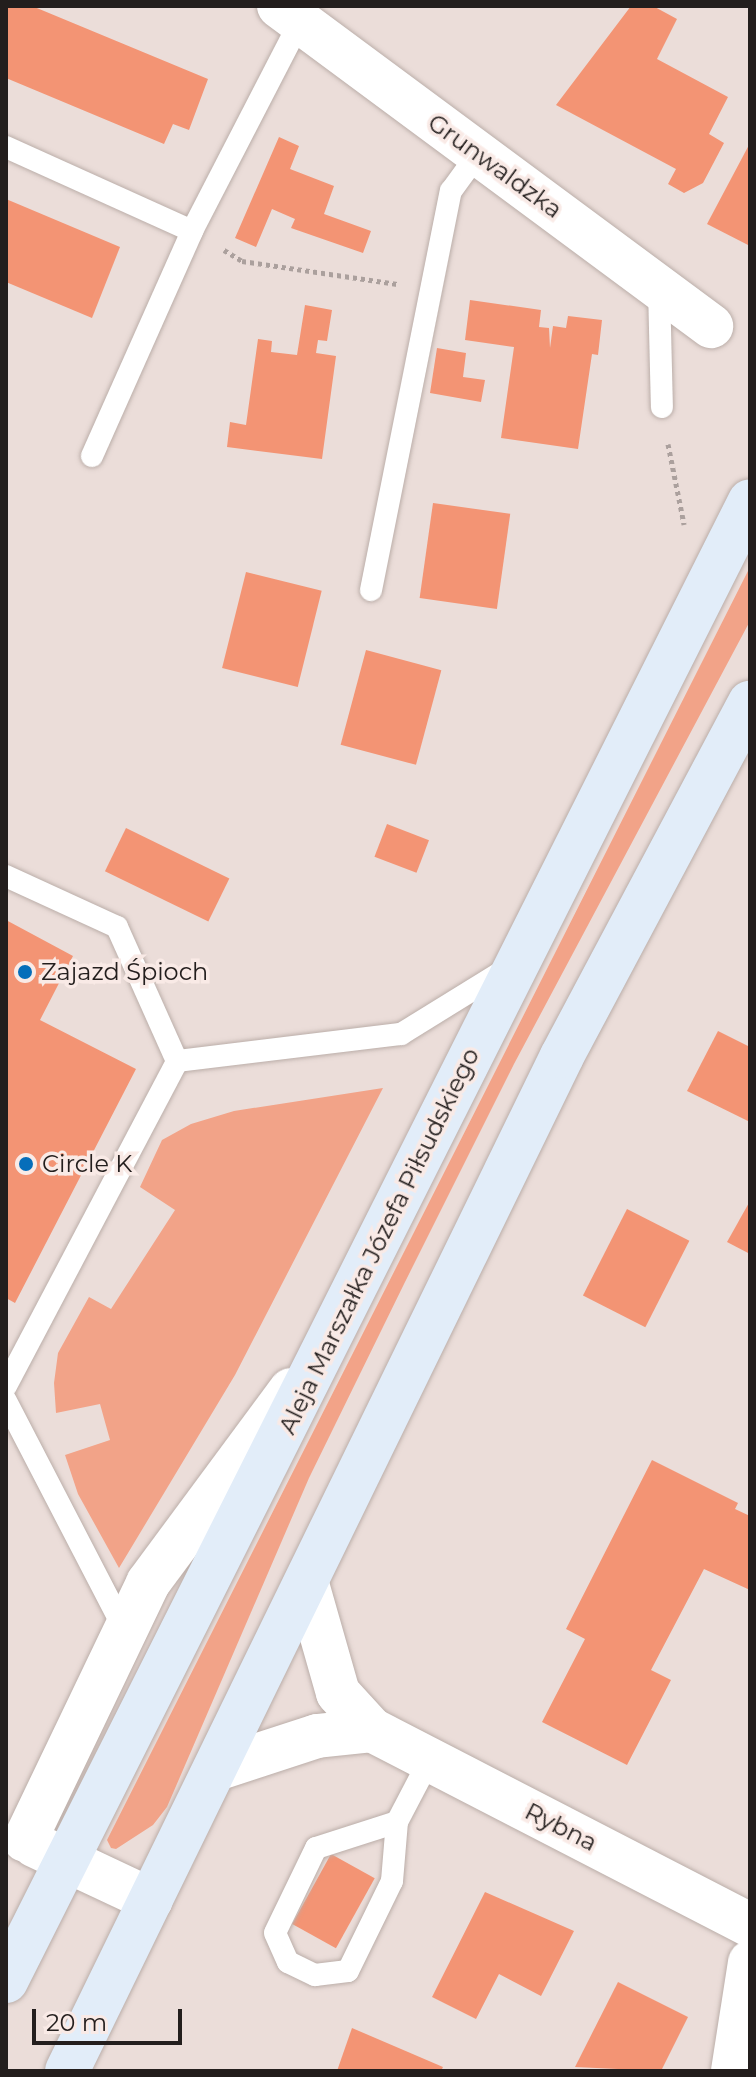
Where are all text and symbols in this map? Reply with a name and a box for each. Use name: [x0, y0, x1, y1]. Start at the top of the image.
street label: Grunwaldzka: [422, 108, 568, 224]
place label: Zajazd Śpioch: [41, 958, 208, 986]
marker: Zajazd Śpioch: [16, 963, 34, 981]
street label: Aleja Marszałka Józefa Piłsudskiego: [273, 1043, 485, 1439]
place label: Circle K: [42, 1150, 132, 1178]
marker: Circle K: [17, 1155, 35, 1173]
street label: Rybna: [520, 1797, 602, 1857]
scale bar: [36, 1993, 186, 2043]
text: 20 m: [46, 2008, 107, 2037]

